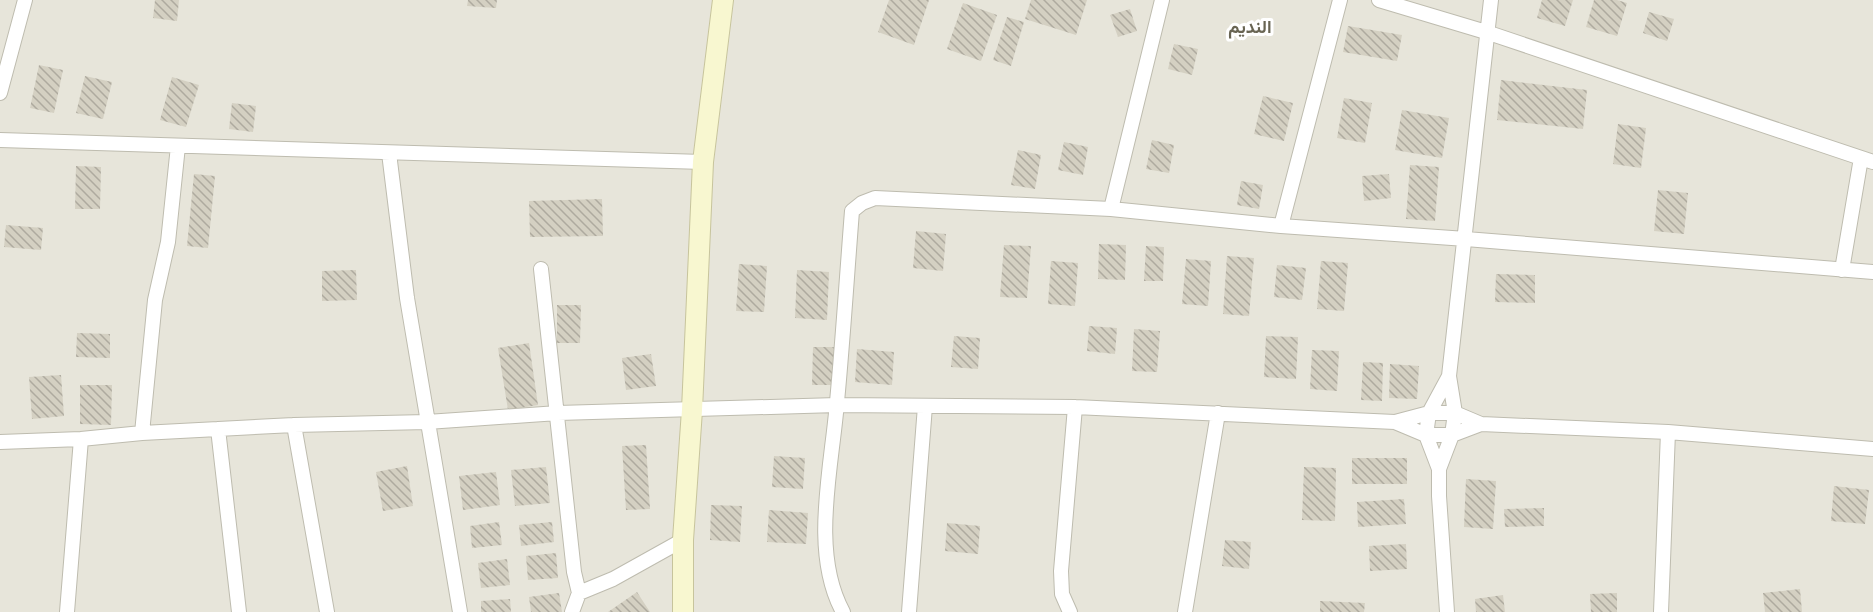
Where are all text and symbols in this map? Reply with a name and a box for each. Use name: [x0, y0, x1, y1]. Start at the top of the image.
district label: النديم: [1228, 15, 1272, 39]

